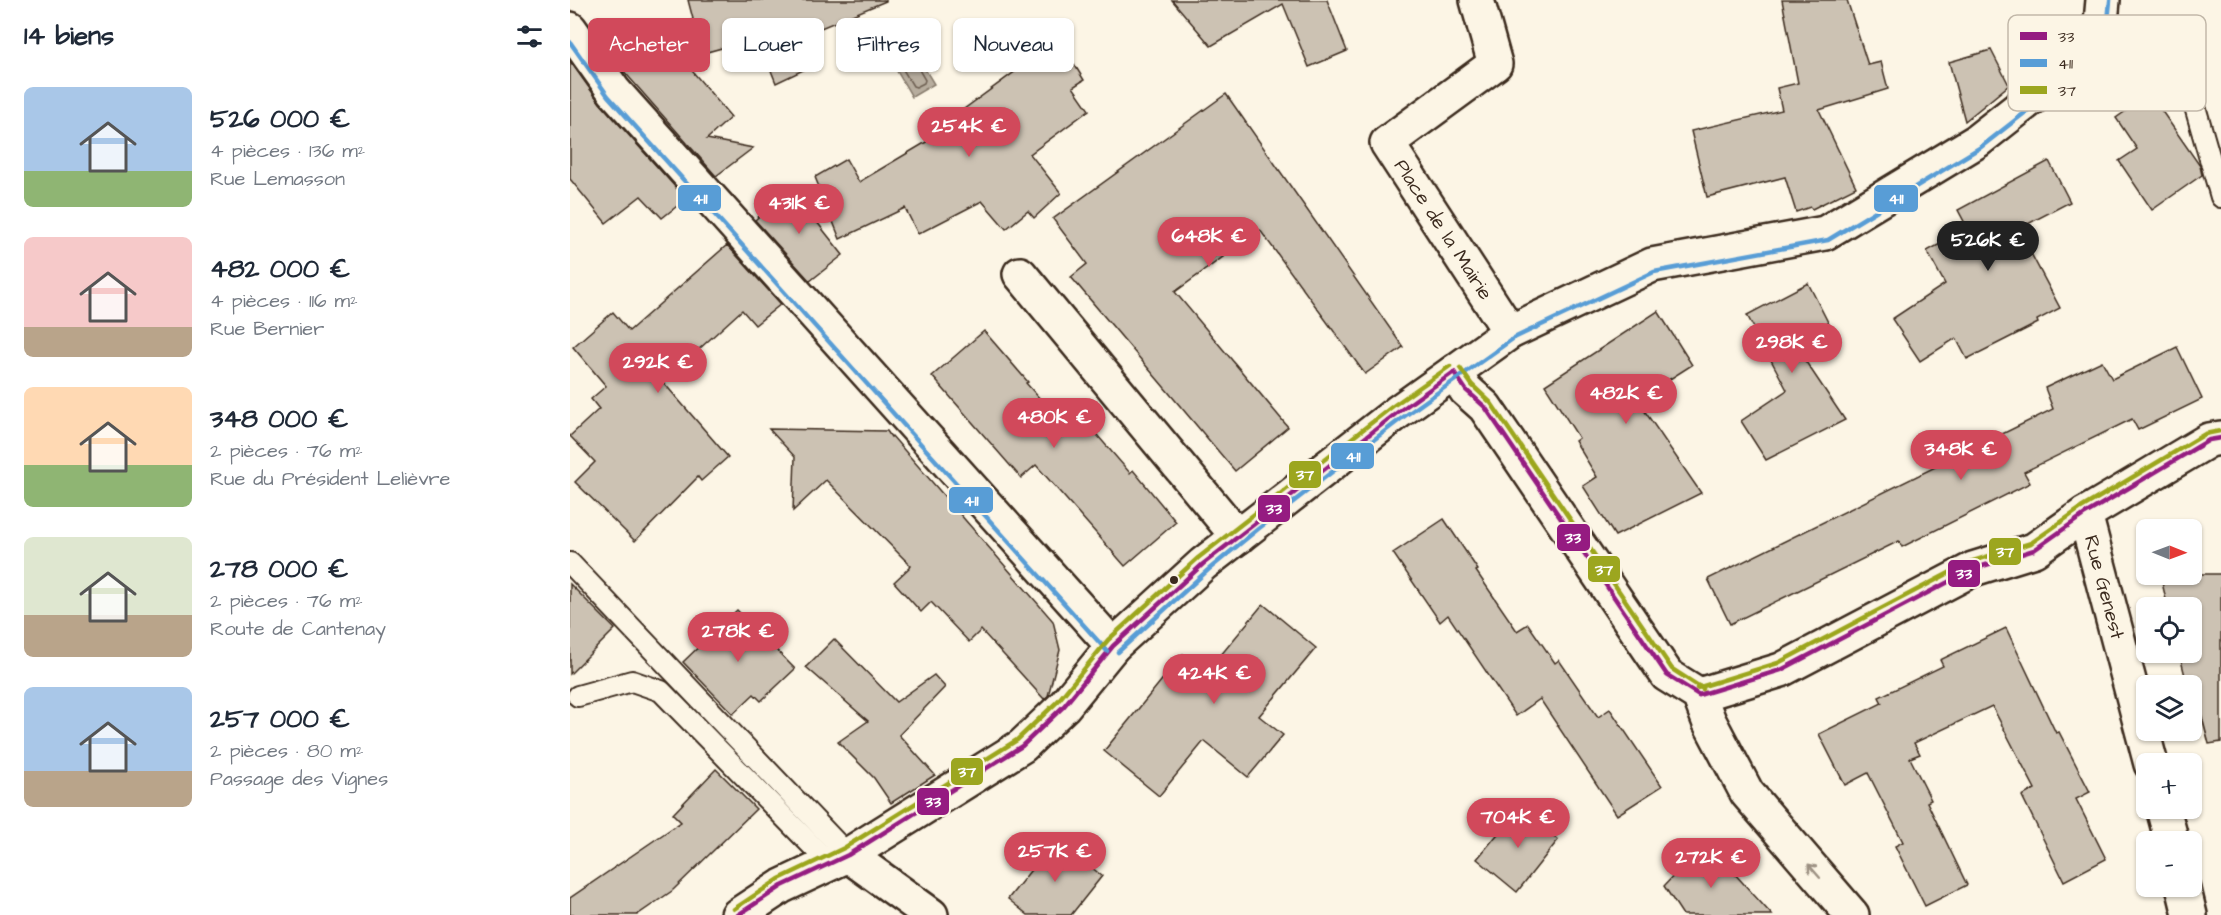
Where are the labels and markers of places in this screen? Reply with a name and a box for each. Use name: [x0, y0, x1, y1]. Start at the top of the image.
pin: 254K €: [920, 107, 1018, 158]
pin: 431K €: [750, 184, 848, 235]
pin: 648K €: [1160, 217, 1258, 268]
pin: 526K €: [1939, 221, 2037, 272]
pin: 298K €: [1743, 323, 1841, 374]
pin: 292K €: [609, 343, 707, 394]
pin: 482K €: [1577, 374, 1675, 425]
pin: 480K €: [1005, 398, 1103, 449]
pin: 348K €: [1912, 430, 2010, 481]
unlabelled marker: [1168, 574, 1180, 586]
pin: 278K €: [689, 612, 787, 663]
pin: 424K €: [1165, 654, 1263, 705]
pin: 704K €: [1469, 798, 1567, 849]
pin: 257K €: [1006, 832, 1104, 883]
pin: 272K €: [1662, 838, 1760, 889]

